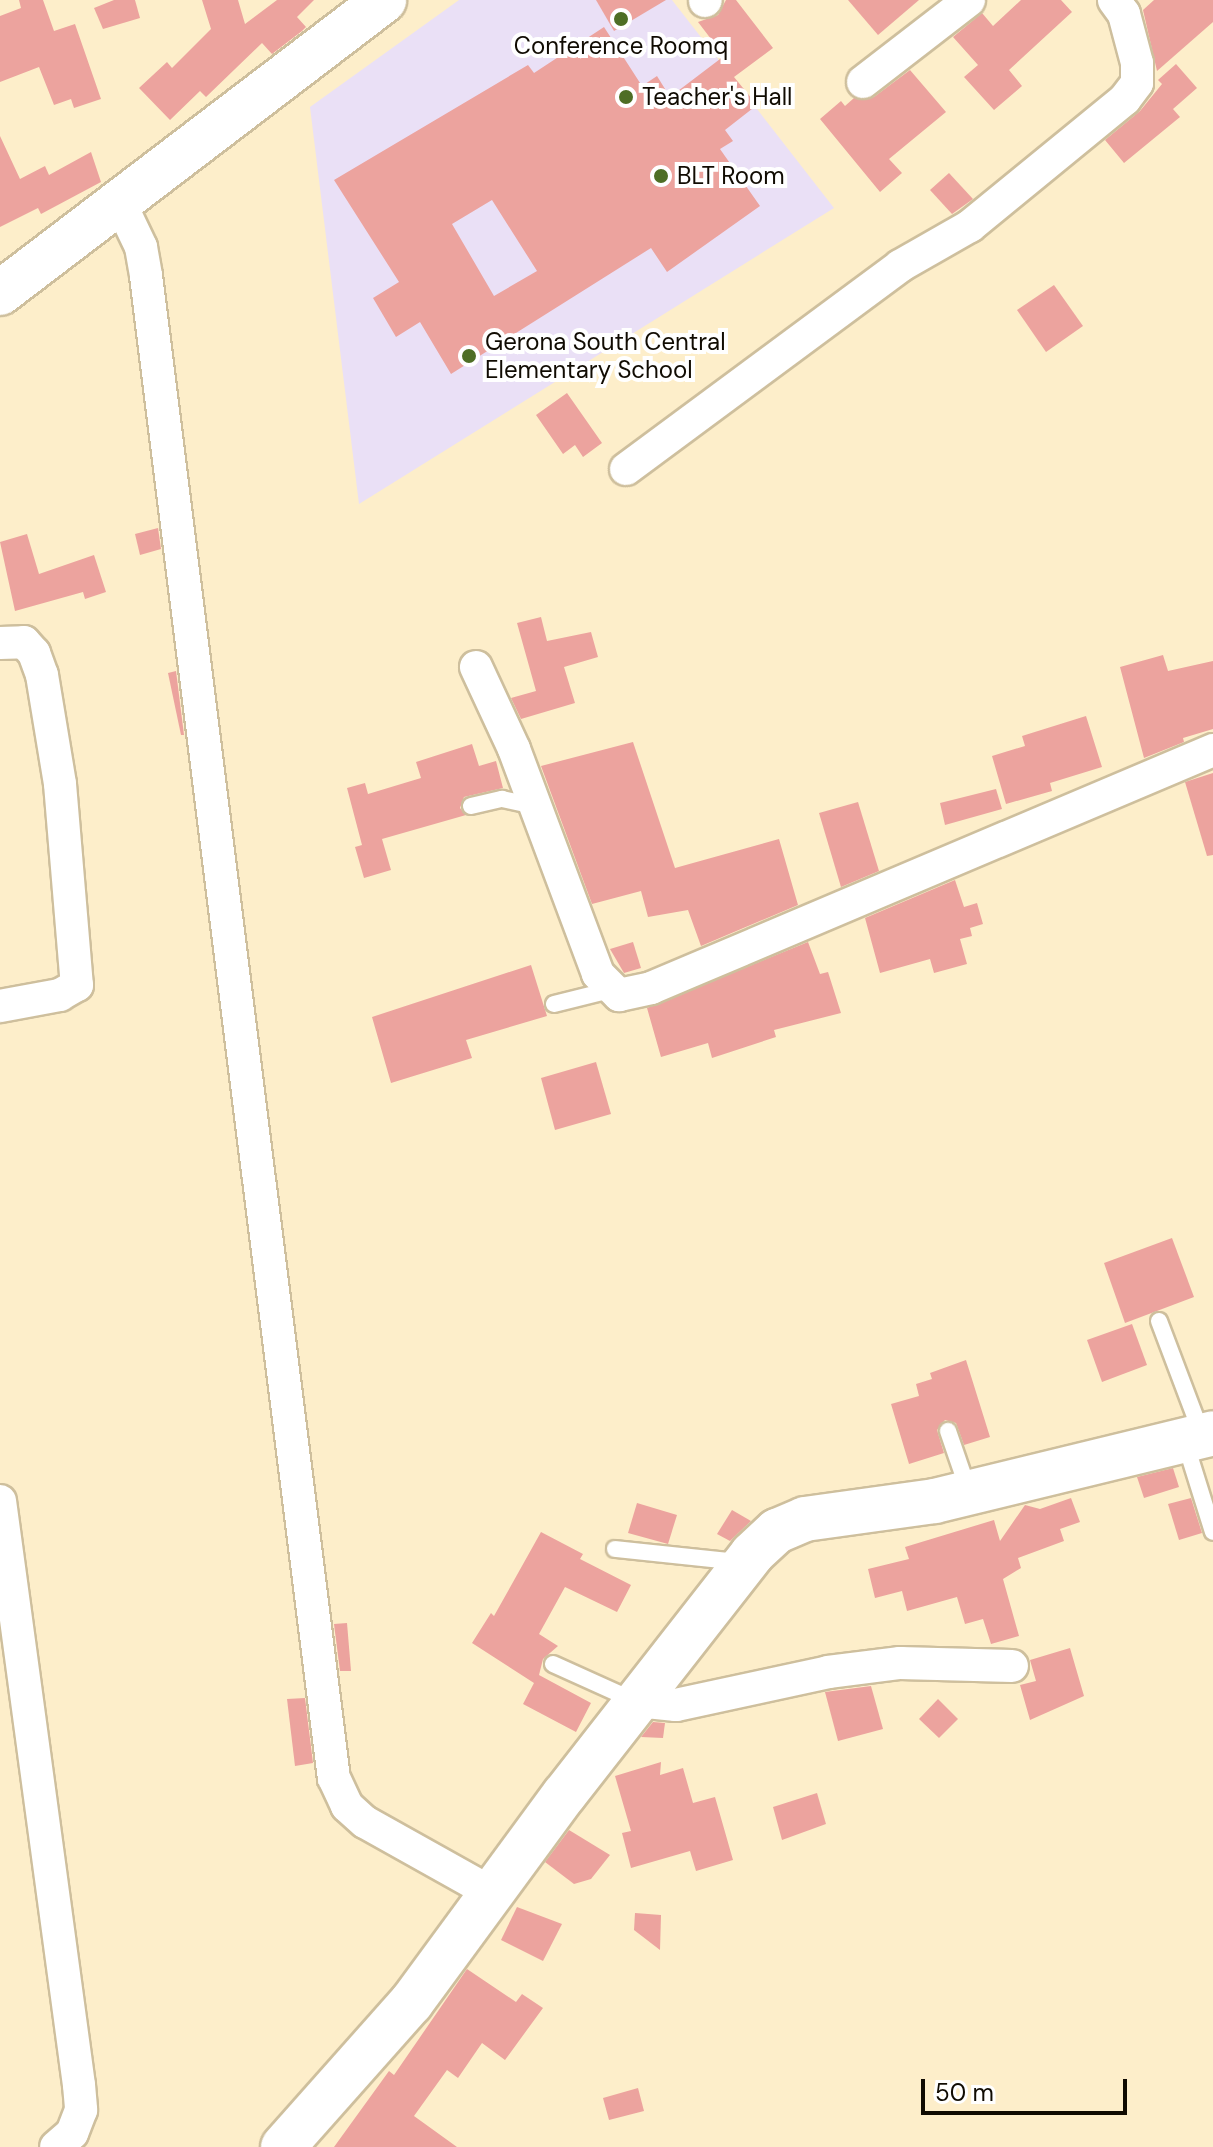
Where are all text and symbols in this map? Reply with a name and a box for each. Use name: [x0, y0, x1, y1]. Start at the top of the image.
marker: Conference Roomq: [612, 10, 630, 28]
place label: Conference Roomq: [514, 32, 728, 60]
place label: Teacher's Hall: [642, 83, 792, 111]
marker: Teacher's Hall: [617, 88, 635, 106]
place label: BLT Room: [677, 162, 785, 190]
marker: BLT Room: [652, 167, 670, 185]
place label: Gerona South Central Elementary School: [485, 328, 726, 384]
marker: Gerona South Central Elementary School: [460, 347, 478, 365]
scale bar: [925, 2063, 1131, 2113]
text: 50 m: [935, 2077, 994, 2108]

